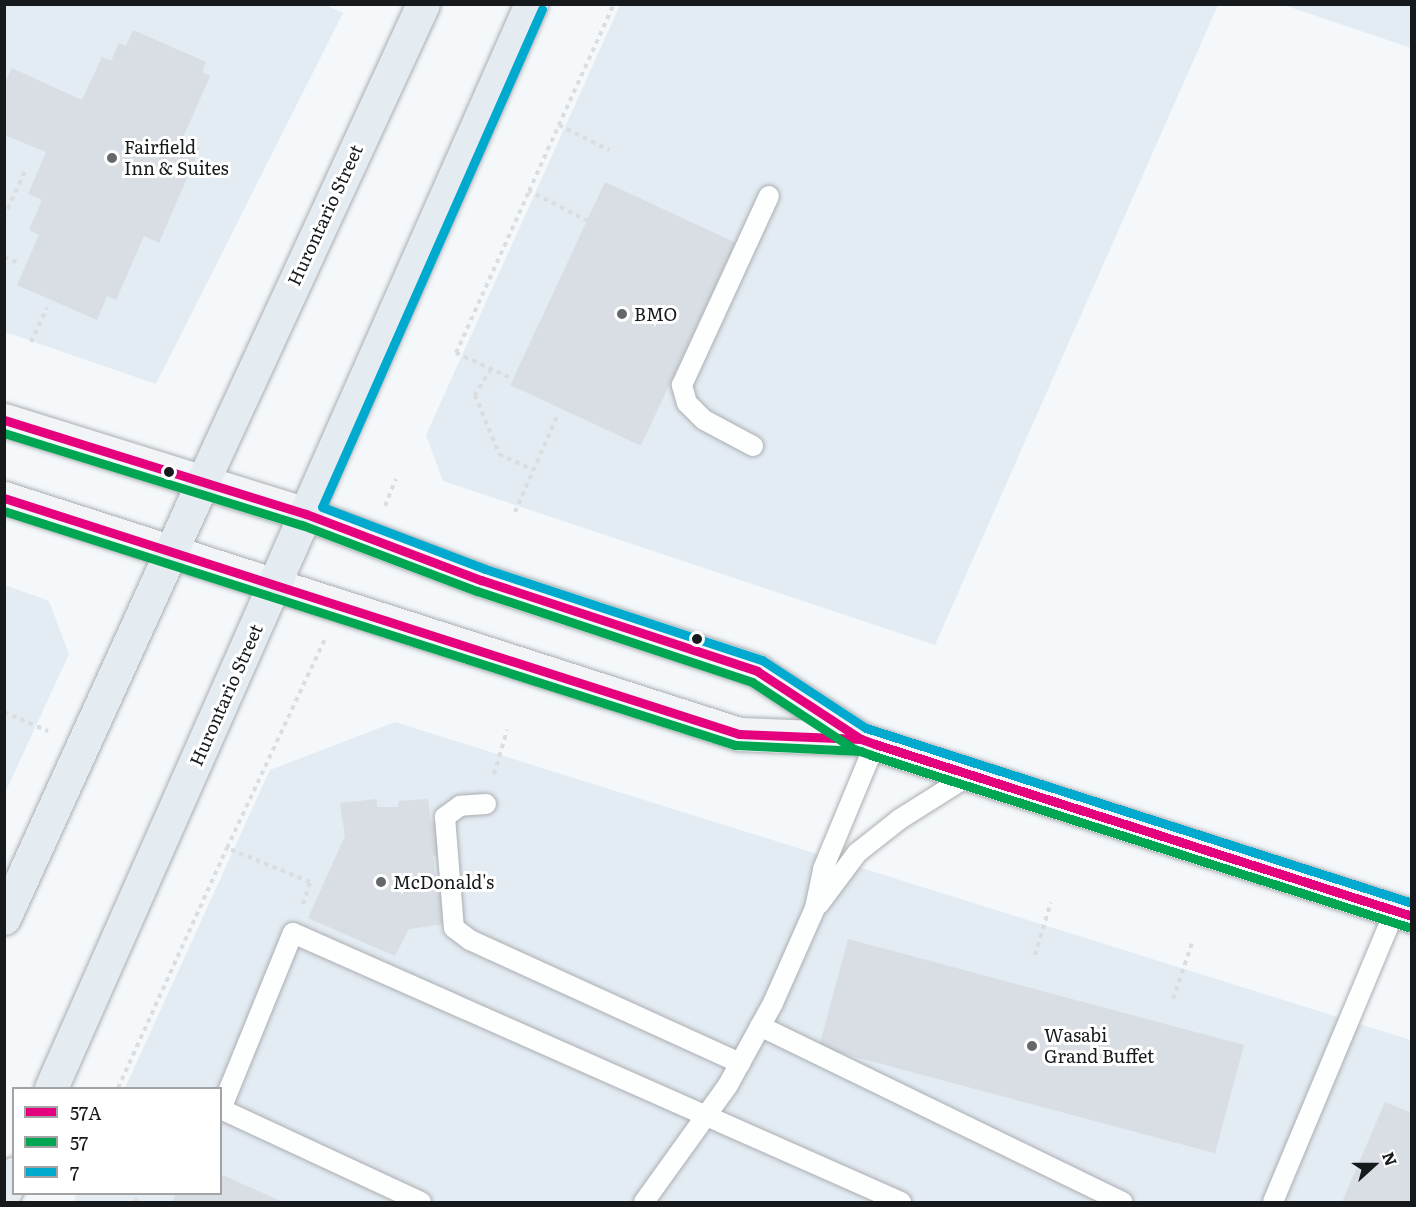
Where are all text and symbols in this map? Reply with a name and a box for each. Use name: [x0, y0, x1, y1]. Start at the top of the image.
place label: Fairfield Inn & Suites: [124, 137, 229, 180]
street label: Hurontario Street: [283, 141, 367, 289]
marker: Fairfield Inn & Suites: [105, 151, 119, 165]
place label: BMO: [634, 303, 677, 325]
marker: BMO: [615, 307, 629, 321]
unlabelled marker: [163, 466, 175, 478]
street label: Hurontario Street: [185, 621, 267, 769]
unlabelled marker: [691, 633, 703, 645]
place label: McDonald's: [393, 871, 494, 893]
marker: McDonald's: [374, 875, 388, 889]
place label: Wasabi Grand Buffet: [1044, 1025, 1154, 1068]
marker: Wasabi Grand Buffet: [1025, 1039, 1039, 1053]
legend: [12, 1087, 222, 1195]
text: 57A: [70, 1099, 101, 1126]
text: 57: [70, 1129, 88, 1156]
north arrow: [1344, 1135, 1404, 1195]
text: N: [1377, 1148, 1404, 1169]
text: 7: [70, 1159, 79, 1186]

